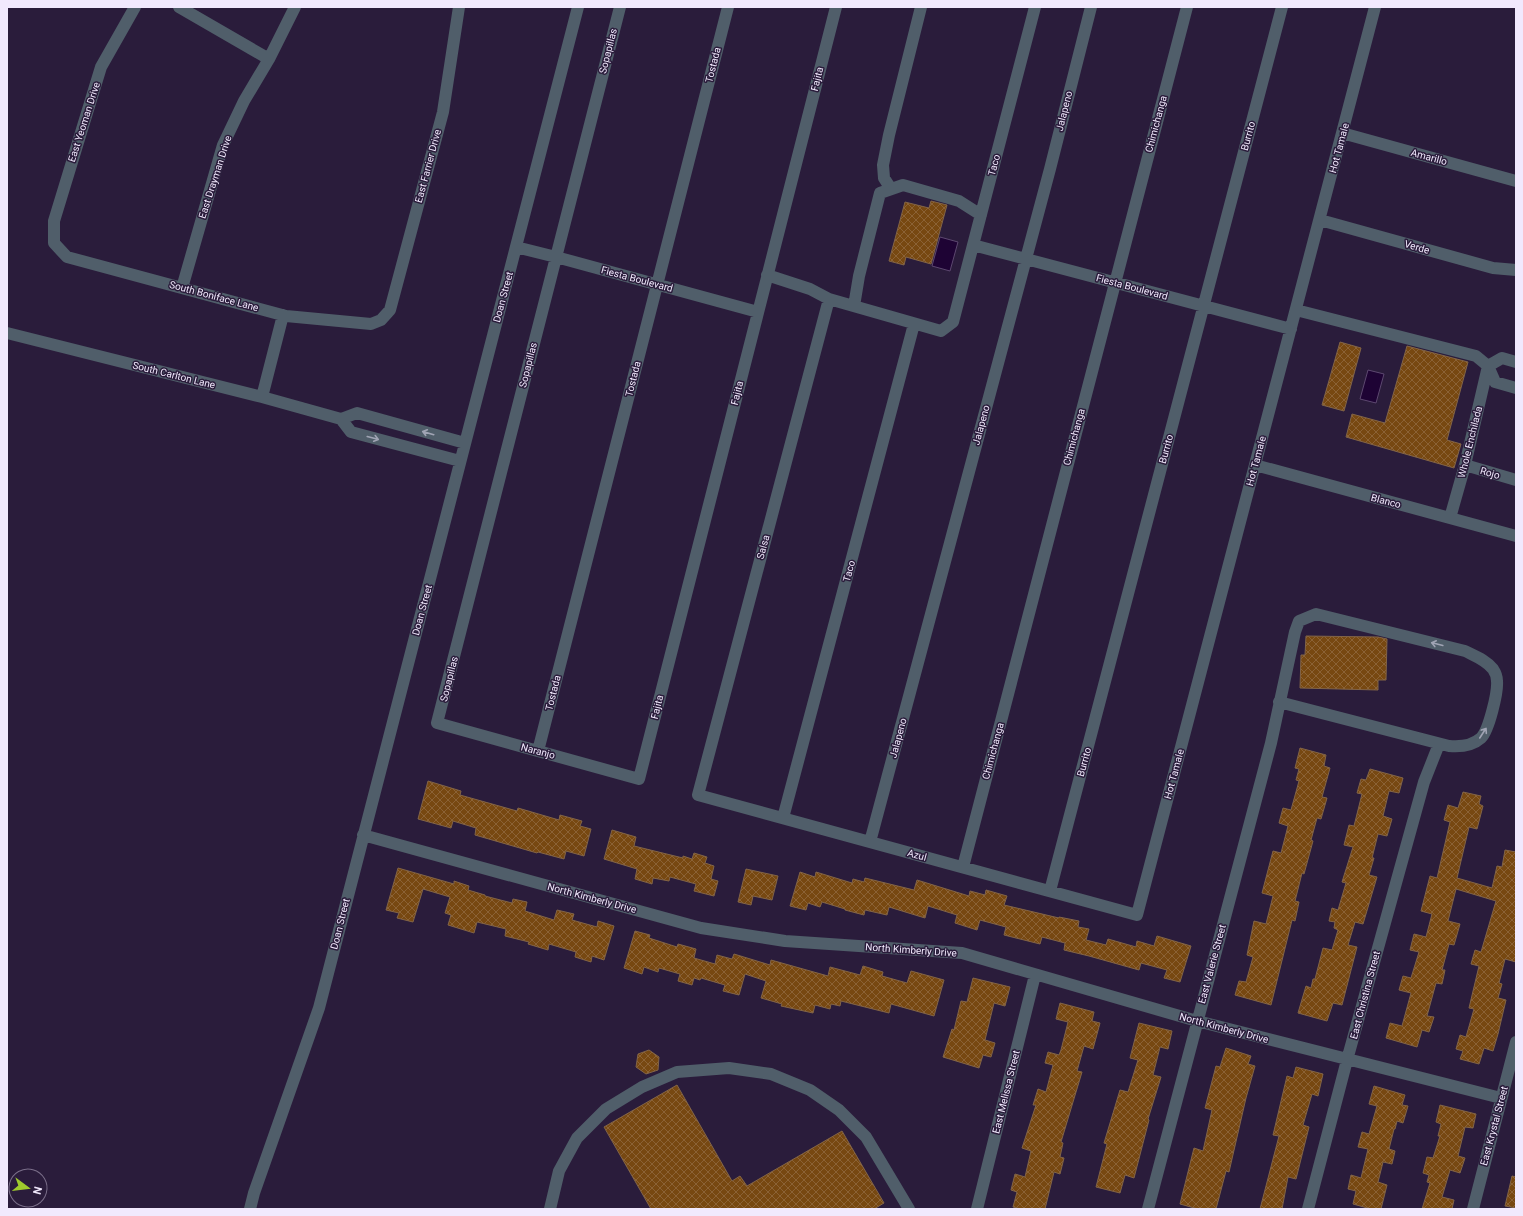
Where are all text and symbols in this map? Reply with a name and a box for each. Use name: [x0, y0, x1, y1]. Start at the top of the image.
street label: Sopapillas: [597, 27, 619, 75]
street label: Tostada: [703, 46, 723, 84]
street label: Fajita: [809, 66, 825, 92]
street label: East Yeoman Drive: [66, 81, 102, 163]
street label: Jalapeno: [1054, 90, 1074, 132]
street label: Chimichanga: [1143, 94, 1169, 154]
street label: Burrito: [1239, 120, 1257, 152]
street label: Hot Tamale: [1327, 122, 1351, 174]
street label: East Farrier Drive: [413, 128, 443, 204]
street label: East Drayman Drive: [196, 134, 234, 220]
street label: Amarillo: [1410, 147, 1449, 167]
street label: Taco: [986, 153, 1002, 177]
street label: Verde: [1403, 238, 1431, 256]
street label: Fiesta Boulevard: [600, 264, 674, 294]
street label: Doan Street: [491, 270, 515, 324]
street label: Fiesta Boulevard: [1095, 272, 1169, 302]
street label: South Boniface Lane: [168, 279, 260, 313]
street label: Sopapillas: [517, 341, 539, 389]
street label: South Carlton Lane: [132, 359, 216, 391]
street label: Tostada: [623, 360, 643, 398]
street label: Fajita: [729, 380, 745, 406]
street label: Jalapeno: [970, 404, 992, 446]
street label: Whole Enchilada: [1456, 405, 1484, 479]
street label: Chimichanga: [1061, 407, 1087, 467]
one-way arrow: [421, 429, 434, 436]
street label: Burrito: [1157, 433, 1175, 465]
one-way arrow: [367, 434, 380, 442]
street label: Hot Tamale: [1244, 435, 1268, 487]
street label: Rojo: [1479, 465, 1501, 481]
street label: Blanco: [1370, 492, 1402, 510]
street label: Salsa: [755, 534, 771, 560]
street label: Taco: [841, 559, 857, 583]
street label: Doan Street: [410, 583, 434, 637]
one-way arrow: [1431, 639, 1444, 647]
street label: Sopapillas: [438, 655, 460, 703]
street label: Tostada: [543, 674, 563, 712]
street label: Fajita: [649, 694, 665, 720]
street label: Jalapeno: [887, 717, 909, 759]
street label: Chimichanga: [980, 721, 1006, 781]
one-way arrow: [1479, 728, 1487, 739]
street label: Naranjo: [520, 741, 557, 761]
street label: Burrito: [1075, 746, 1093, 778]
street label: Hot Tamale: [1162, 748, 1186, 800]
street label: Azul: [906, 847, 928, 863]
street label: North Kimberly Drive: [546, 881, 638, 915]
street label: Doan Street: [328, 897, 352, 951]
street label: East Valerie Street: [1196, 923, 1228, 1005]
street label: North Kimberly Drive: [865, 941, 957, 959]
street label: East Christina Street: [1348, 950, 1382, 1040]
street label: North Kimberly Drive: [1178, 1011, 1270, 1045]
street label: East Melissa Street: [990, 1049, 1022, 1135]
street label: East Krystal Street: [1478, 1085, 1510, 1167]
north arrow: [8, 1168, 48, 1208]
text: N: [30, 1185, 44, 1196]

